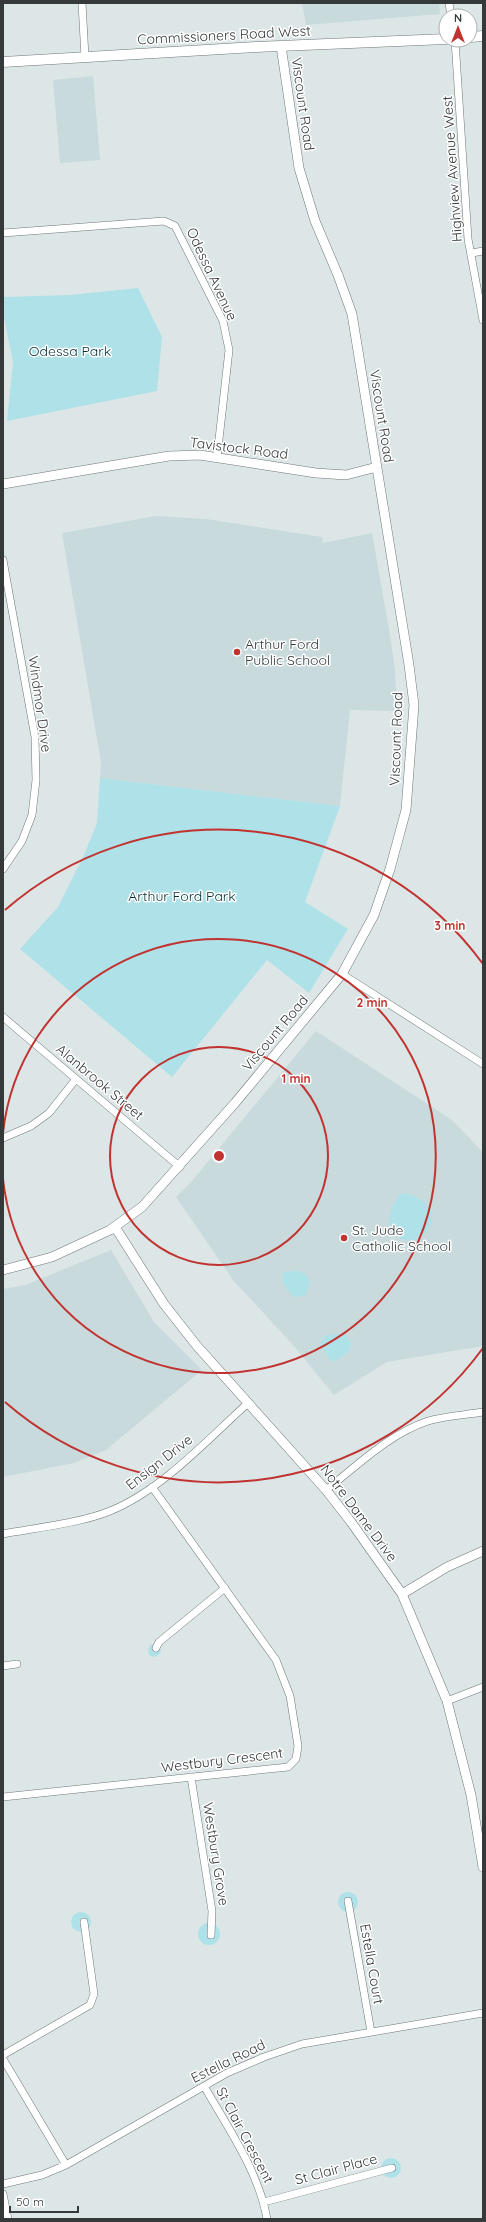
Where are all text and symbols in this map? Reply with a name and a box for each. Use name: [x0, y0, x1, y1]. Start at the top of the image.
north arrow: [438, 8, 478, 48]
text: N: [454, 11, 462, 25]
street label: Commissioners Road West: [137, 21, 311, 49]
street label: Viscount Road: [288, 56, 318, 152]
street label: Highview Avenue West: [438, 95, 466, 243]
street label: Odessa Avenue: [183, 225, 241, 323]
park label: Odessa Park: [29, 342, 111, 360]
street label: Viscount Road: [366, 368, 398, 464]
street label: Tavistock Road: [189, 433, 289, 463]
place label: Arthur Ford Public School: [245, 635, 330, 669]
marker: Arthur Ford Public School: [232, 647, 242, 657]
street label: Windmor Drive: [24, 655, 56, 753]
street label: Viscount Road: [385, 692, 407, 786]
park label: Arthur Ford Park: [128, 887, 236, 905]
text: 3 min: [435, 918, 465, 933]
street label: Viscount Road: [238, 991, 312, 1075]
text: 2 min: [356, 995, 388, 1010]
street label: Alanbrook Street: [53, 1040, 148, 1124]
text: 1 min: [281, 1071, 311, 1086]
centre of rings: [212, 1149, 226, 1163]
place label: St. Jude Catholic School: [352, 1221, 451, 1255]
marker: St. Jude Catholic School: [339, 1233, 349, 1243]
street label: Ensign Drive: [122, 1430, 196, 1494]
street label: Notre Dame Drive: [317, 1461, 401, 1565]
street label: Westbury Crescent: [160, 1744, 284, 1776]
street label: Westbury Grove: [199, 1801, 233, 1907]
street label: Estella Court: [356, 1922, 388, 2006]
street label: Estella Road: [188, 2035, 268, 2087]
street label: St Clair Crescent: [212, 2084, 278, 2186]
street label: St Clair Place: [293, 2149, 379, 2189]
scale bar: [10, 2188, 78, 2214]
text: 50 m: [16, 2194, 44, 2209]

